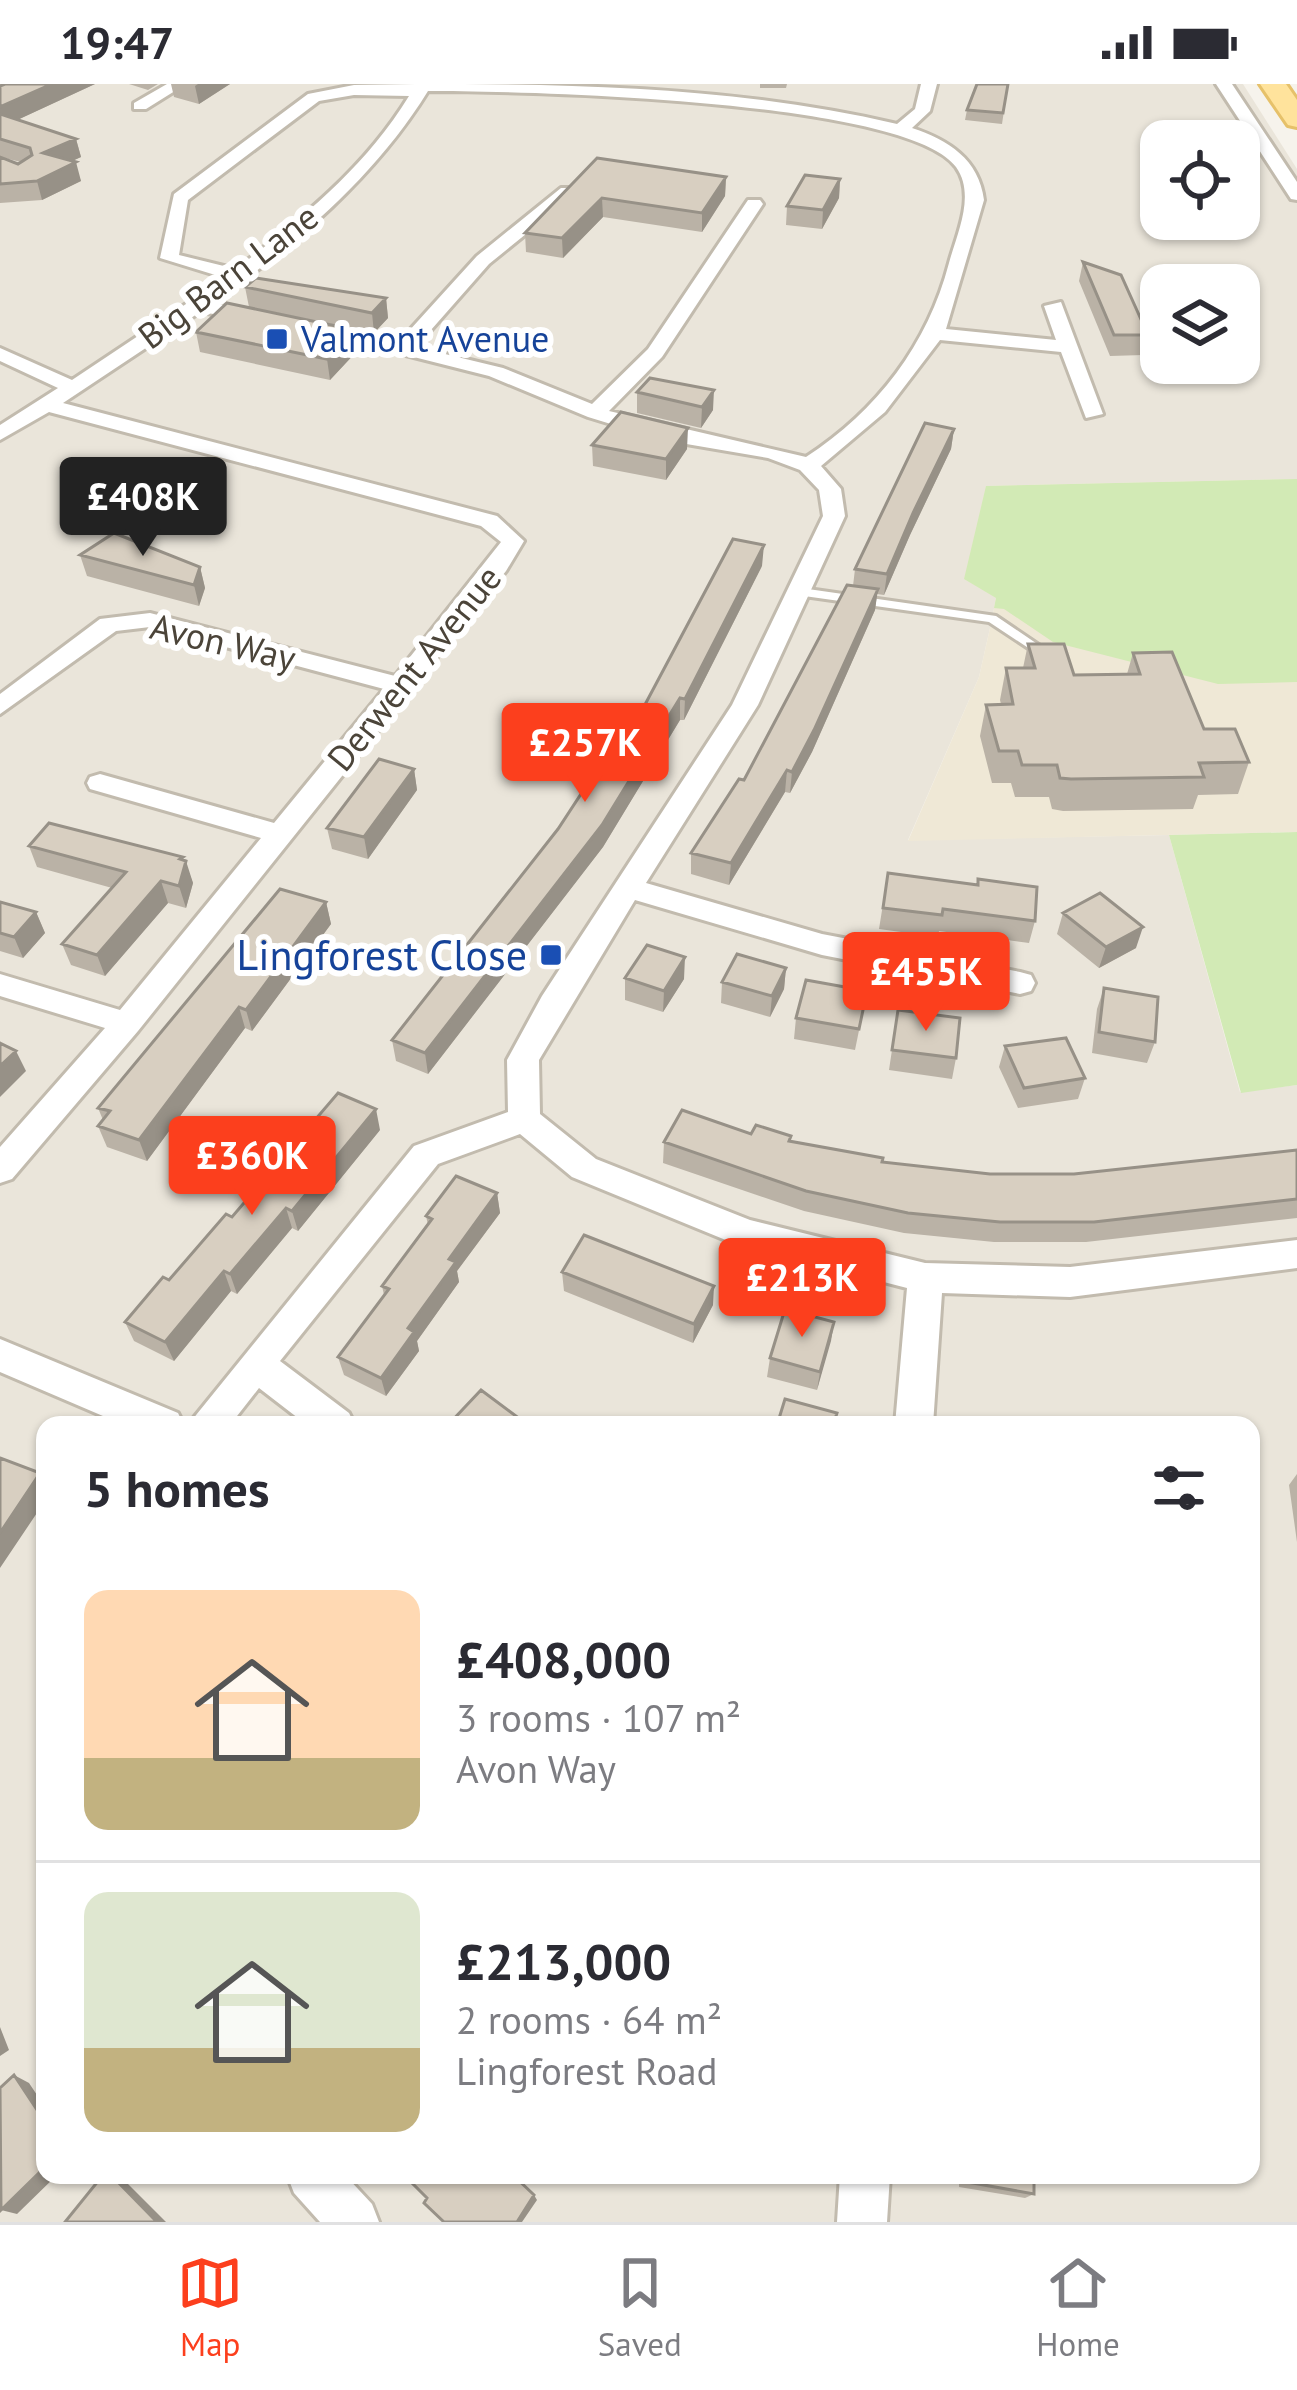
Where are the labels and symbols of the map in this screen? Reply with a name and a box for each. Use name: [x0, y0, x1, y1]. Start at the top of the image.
street label: Big Barn Lane: [128, 193, 327, 359]
place label: Valmont Avenue: [300, 315, 549, 362]
marker: Valmont Avenue: [264, 326, 290, 352]
pin: £408K: [59, 457, 227, 559]
street label: Derwent Avenue: [316, 555, 511, 780]
street label: Avon Way: [146, 602, 301, 681]
pin: £257K: [501, 703, 669, 805]
place label: Lingforest Close: [237, 927, 527, 982]
pin: £455K: [842, 932, 1010, 1034]
marker: Lingforest Close: [538, 942, 564, 968]
pin: £360K: [168, 1116, 336, 1218]
pin: £213K: [718, 1238, 886, 1340]

